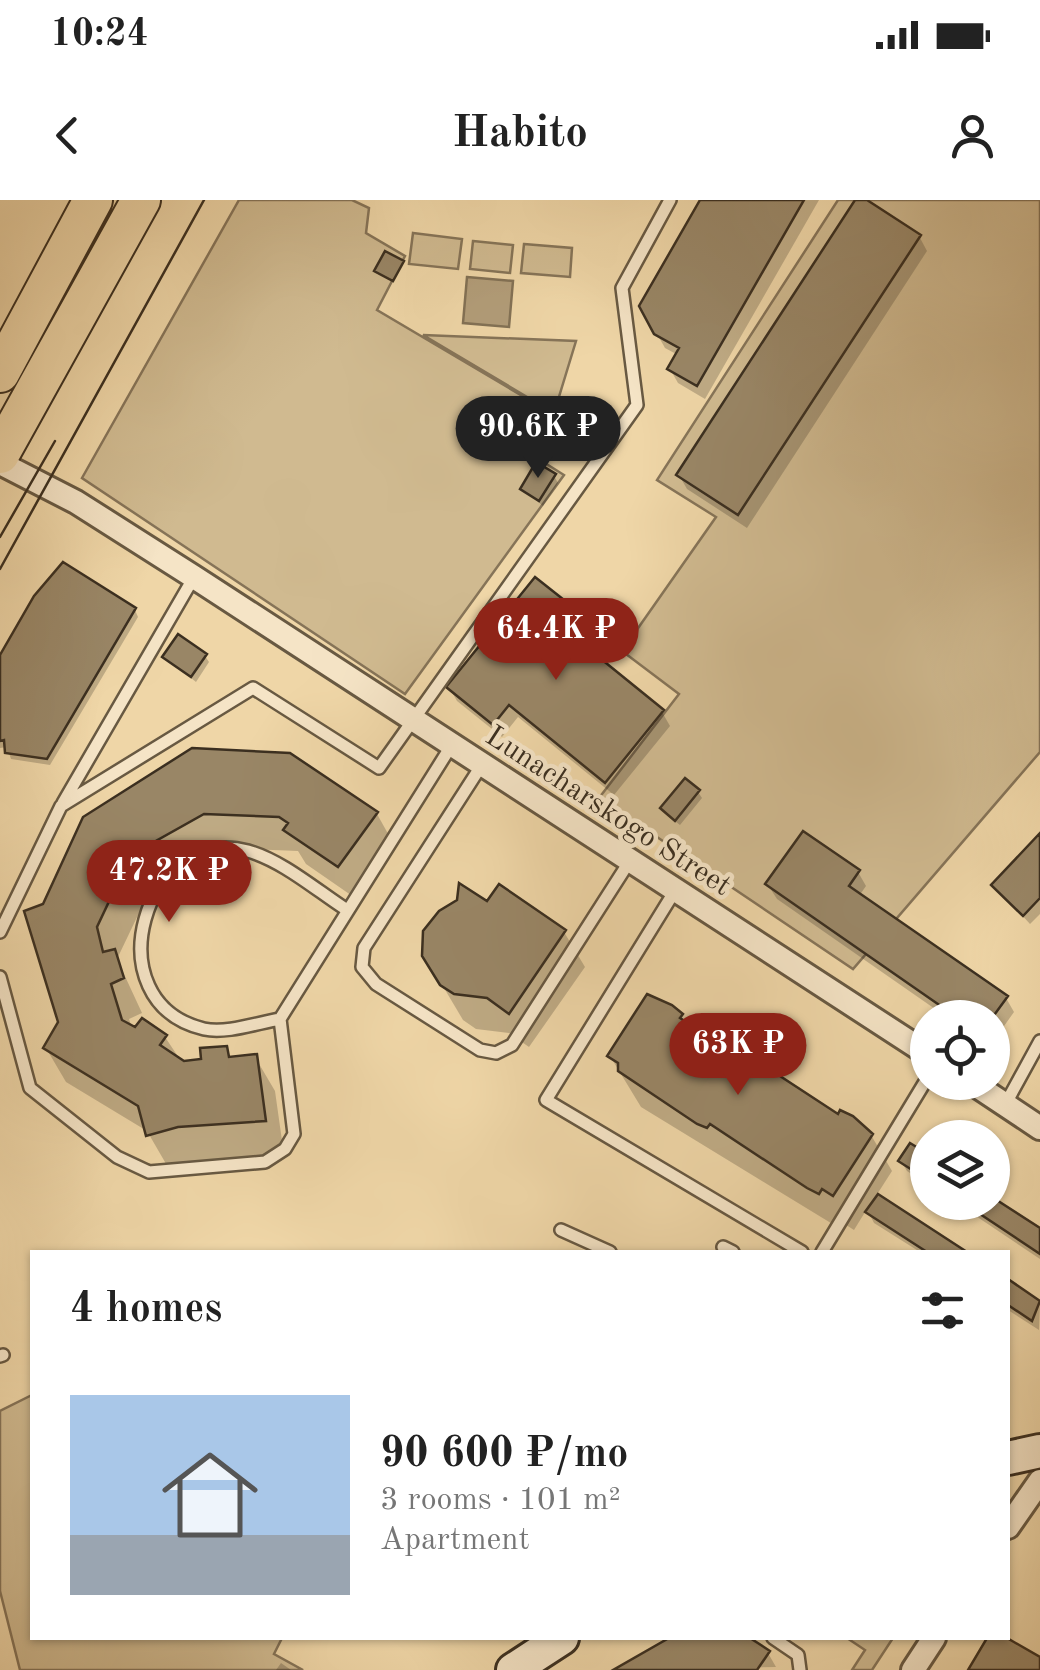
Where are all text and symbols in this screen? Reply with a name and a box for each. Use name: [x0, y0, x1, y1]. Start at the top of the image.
text: 10:24: [50, 16, 149, 54]
icon: back: [40, 108, 95, 163]
icon: person: [945, 108, 1000, 163]
text: Habito: [452, 112, 588, 157]
pin: 90.6K ₽: [446, 396, 630, 481]
text: 90.6K ₽: [478, 412, 598, 444]
pin: 64.4K ₽: [464, 598, 648, 683]
text: 64.4K ₽: [496, 614, 616, 646]
street label: Lunacharskogo Street: [480, 721, 736, 902]
pin: 47.2K ₽: [77, 840, 261, 925]
text: 47.2K ₽: [109, 856, 229, 888]
map controls: [910, 1000, 1010, 1220]
button: locate: [910, 1000, 1010, 1100]
pin: 63K ₽: [668, 1013, 808, 1098]
text: 63K ₽: [691, 1029, 785, 1061]
button: layers: [910, 1120, 1010, 1220]
icon: filters: [915, 1283, 970, 1338]
text: 4 homes: [70, 1289, 222, 1331]
text: 90 600 ₽/mo: [380, 1434, 628, 1476]
icon: home: [150, 1435, 270, 1555]
text: 3 rooms · 101 m²: [380, 1485, 621, 1517]
text: Apartment: [380, 1525, 530, 1557]

